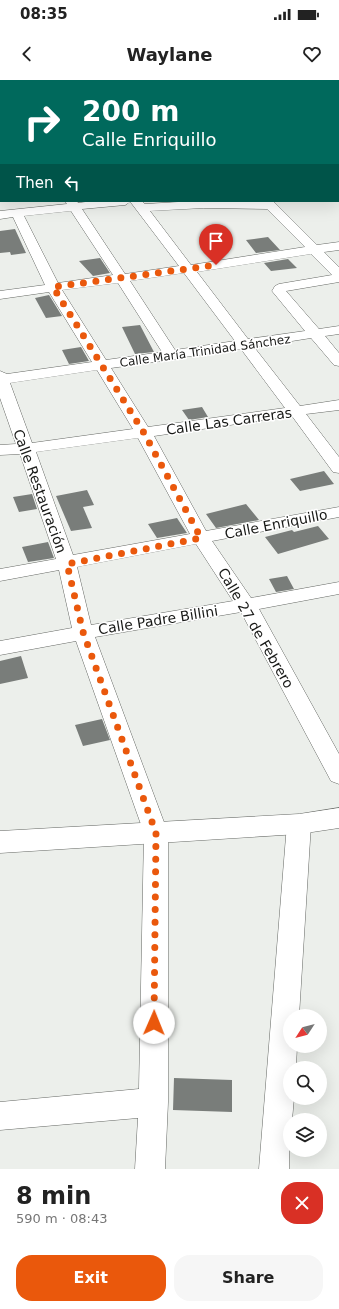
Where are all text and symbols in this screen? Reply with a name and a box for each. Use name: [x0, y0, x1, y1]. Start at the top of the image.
text: 08:35: [20, 5, 68, 23]
icon: back: [16, 43, 38, 65]
icon: heart: [301, 43, 323, 65]
text: Waylane: [127, 44, 212, 65]
text: 200 m: [82, 95, 179, 128]
icon: right: [16, 96, 68, 148]
text: Calle Enriquillo: [82, 129, 216, 150]
icon: left: [61, 172, 83, 194]
text: Then: [16, 174, 53, 192]
pin: [199, 224, 233, 265]
icon: arrive: [205, 230, 227, 252]
street label: Calle María Trinidad Sánchez: [119, 332, 291, 370]
street label: Calle Las Carreras: [165, 404, 293, 438]
street label: Calle Restauración: [10, 427, 70, 555]
street label: Calle Enriquillo: [223, 506, 329, 542]
street label: Calle 27 de Febrero: [215, 565, 297, 691]
street label: Calle Padre Billini: [97, 603, 219, 637]
position arrow: [133, 1002, 175, 1044]
north arrow: [283, 1009, 327, 1053]
map controls: [283, 1009, 327, 1157]
button: search: [283, 1061, 327, 1105]
button: layers: [283, 1113, 327, 1157]
text: 8 min: [16, 1182, 91, 1210]
button: close: [281, 1182, 323, 1224]
text: 590 m · 08:43: [16, 1211, 107, 1226]
button: Exit: [16, 1255, 166, 1301]
button: Share: [174, 1255, 323, 1301]

